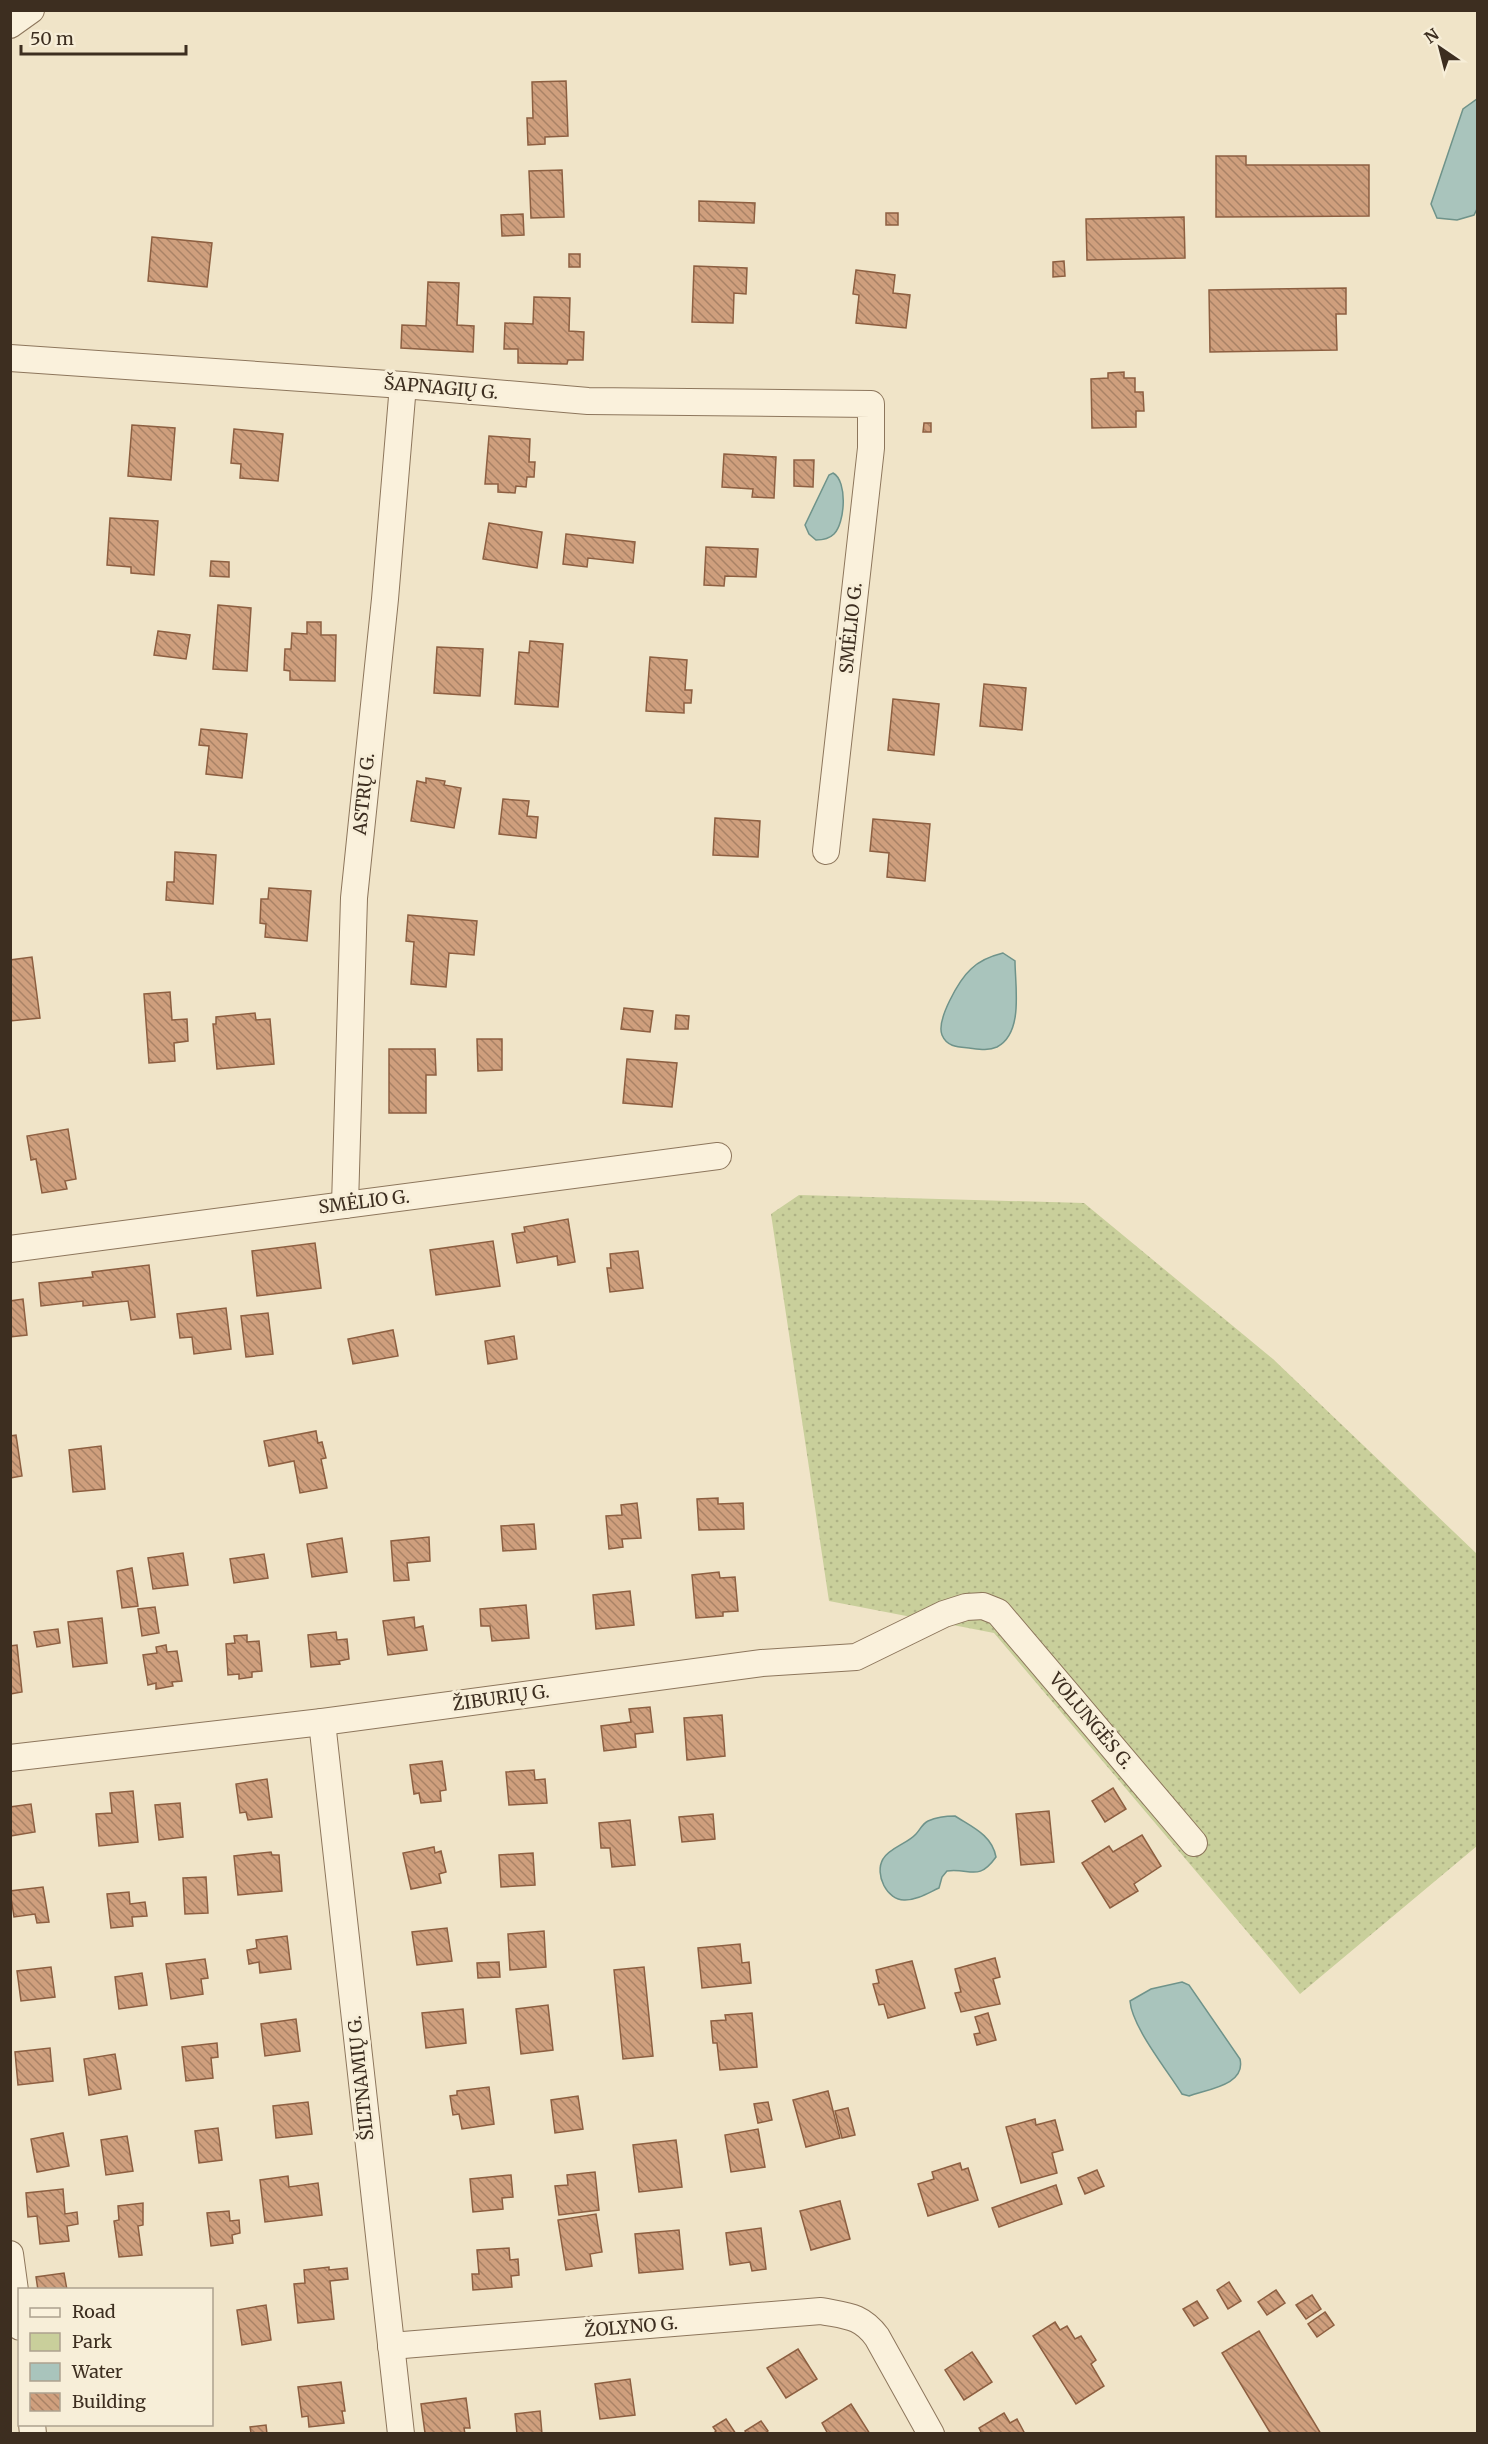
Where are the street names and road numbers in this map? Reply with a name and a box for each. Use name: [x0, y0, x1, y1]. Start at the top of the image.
street label: ŠAPNAGIŲ G.: [383, 371, 499, 404]
street label: SMĖLIO G.: [834, 581, 867, 675]
street label: ASTRŲ G.: [348, 752, 379, 837]
street label: SMĖLIO G.: [317, 1185, 411, 1218]
street label: VOLUNGĖS G.: [1044, 1667, 1138, 1774]
street label: ŽIBURIŲ G.: [451, 1679, 551, 1716]
street label: ŠILTNAMIŲ G.: [343, 2014, 379, 2142]
street label: ŽOLYNO G.: [583, 2311, 679, 2342]

